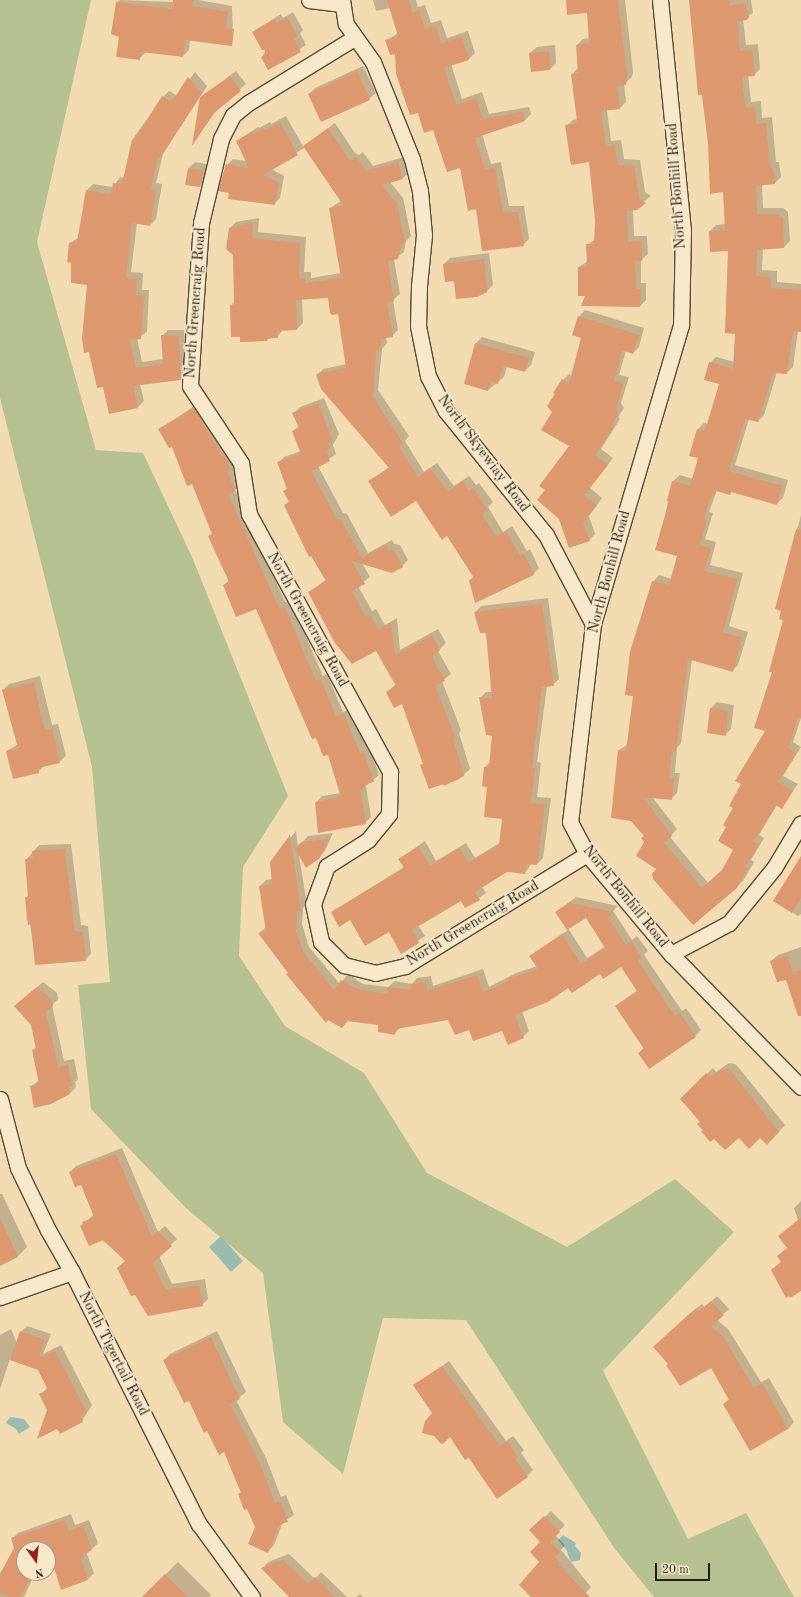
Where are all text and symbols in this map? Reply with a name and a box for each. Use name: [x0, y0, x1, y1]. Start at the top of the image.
street label: North Bonhill Road: [664, 122, 690, 250]
street label: North Greencraig Road: [182, 227, 210, 379]
street label: North Skyewiay Road: [433, 392, 533, 516]
street label: North Bonhill Road: [585, 509, 635, 635]
street label: North Greencraig Road: [262, 549, 352, 691]
street label: North Bonhill Road: [578, 842, 672, 952]
street label: North Greencraig Road: [403, 877, 543, 971]
street label: North Tigertail Road: [74, 1289, 152, 1419]
north arrow: [16, 1541, 56, 1581]
scale bar: [657, 1555, 712, 1581]
text: 20 m: [662, 1564, 689, 1576]
text: N: [33, 1566, 44, 1579]

